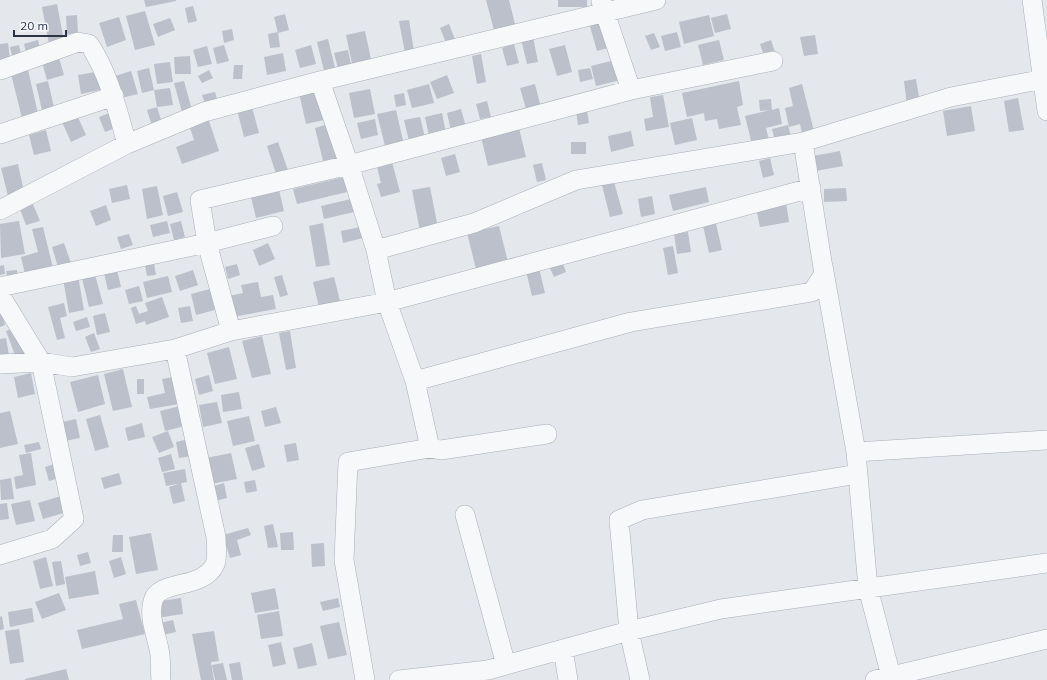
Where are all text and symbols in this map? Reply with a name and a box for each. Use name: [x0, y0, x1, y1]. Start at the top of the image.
scale bar: [14, 12, 66, 38]
text: 20 m: [20, 18, 48, 33]

